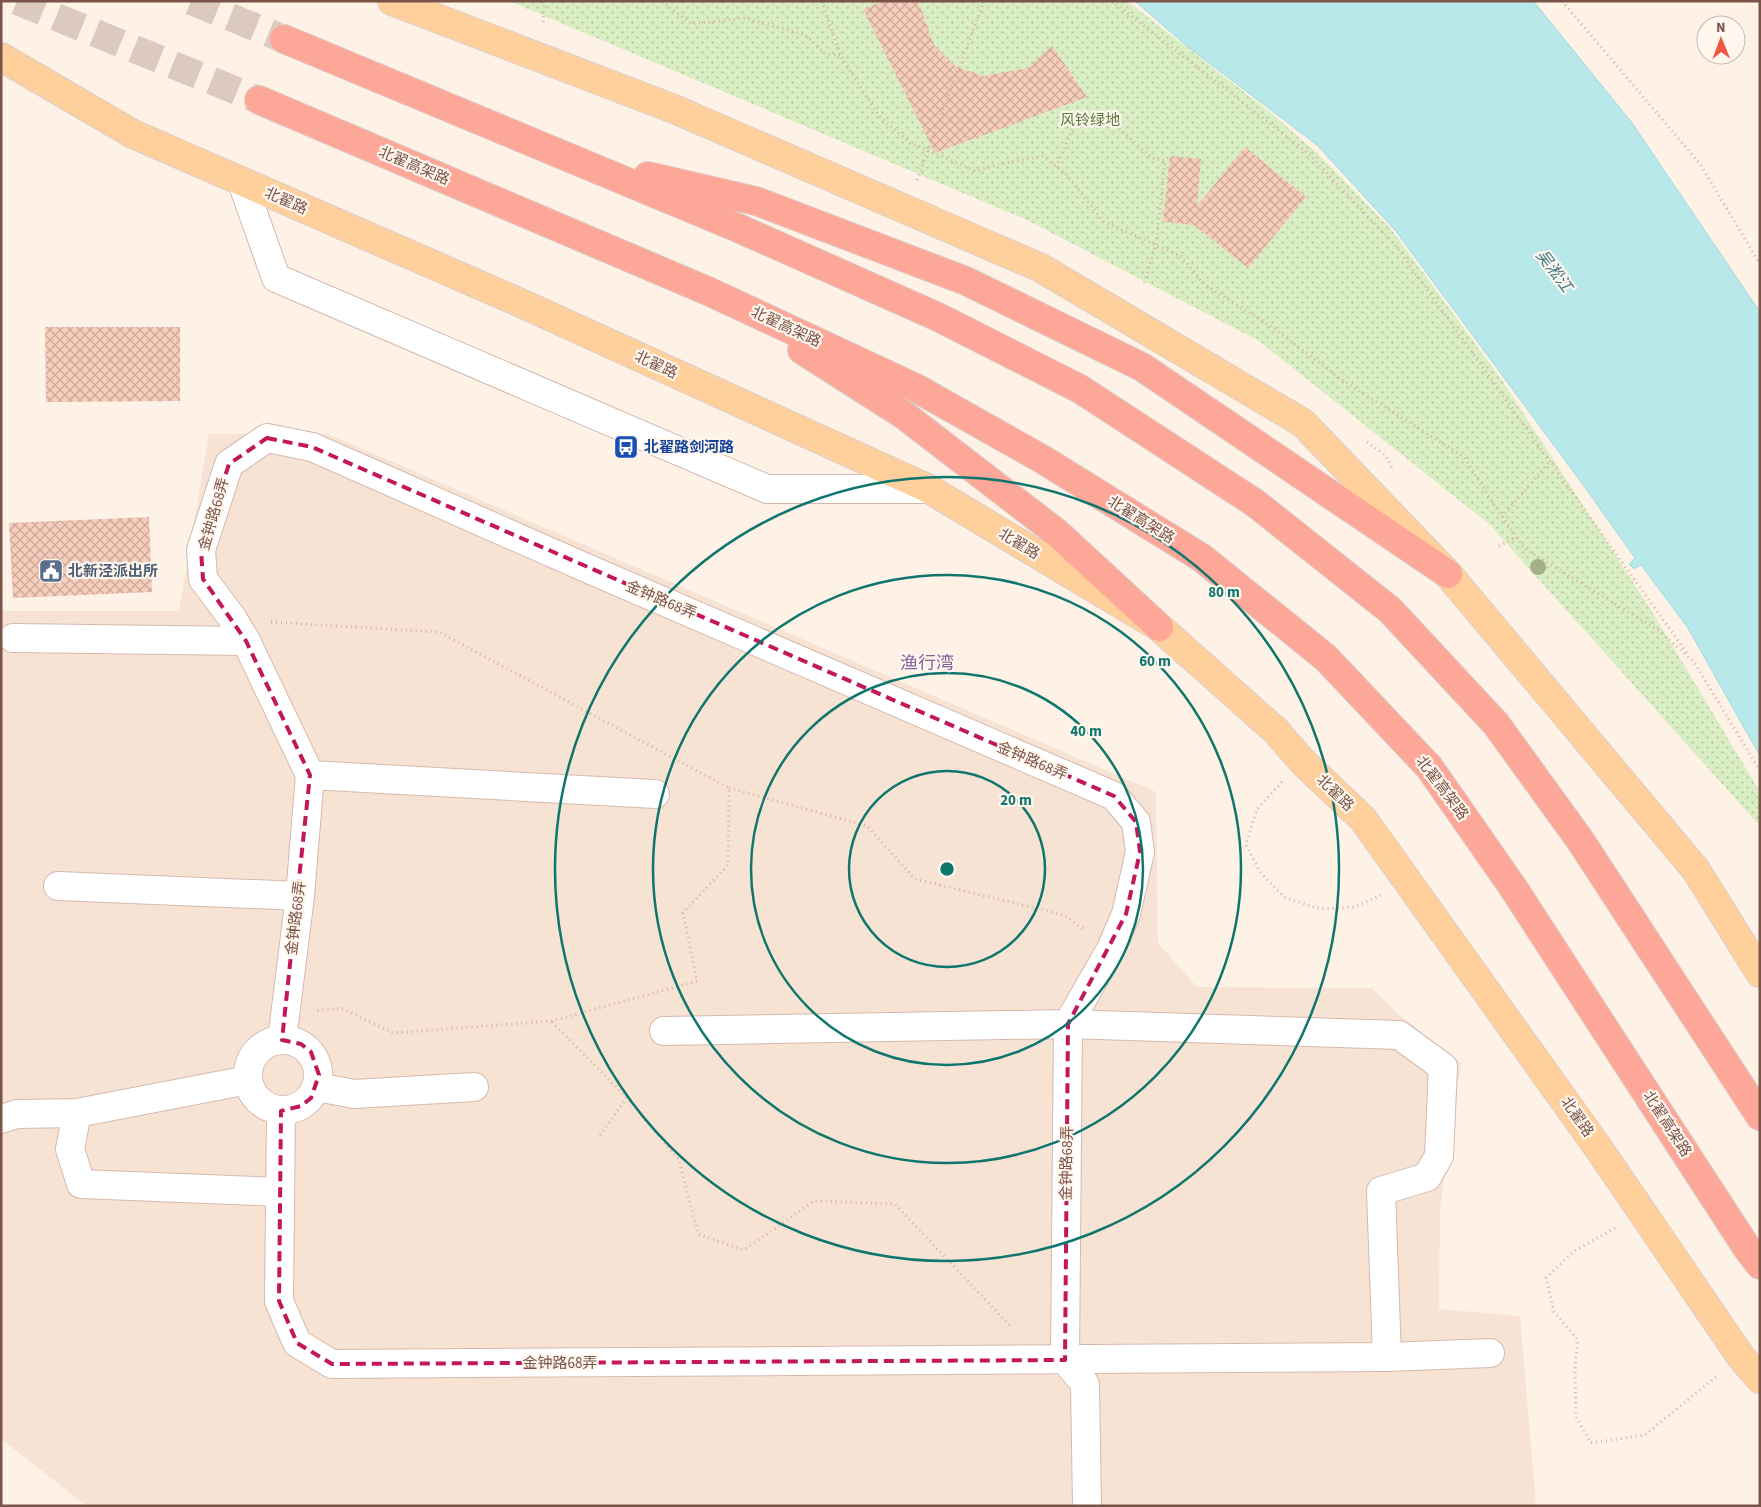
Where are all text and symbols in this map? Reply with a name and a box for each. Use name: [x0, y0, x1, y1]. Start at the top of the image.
north arrow: [1696, 15, 1746, 65]
text: N: [1716, 18, 1726, 38]
park label: 风铃绿地: [1060, 110, 1120, 131]
street label: 北翟高架路: [375, 142, 453, 190]
street label: 北翟路: [261, 182, 311, 220]
water label: 吴淞江: [1531, 245, 1578, 298]
street label: 北翟高架路: [748, 302, 824, 352]
street label: 北翟路: [631, 346, 681, 384]
bus stop icon: 北翟路剑河路: [613, 434, 639, 460]
place label: 北翟路剑河路: [644, 437, 734, 458]
street label: 金钟路68弄: [194, 475, 234, 553]
street label: 北翟高架路: [1104, 491, 1178, 549]
street label: 北翟路: [994, 523, 1044, 565]
public building icon: 北新泾派出所: [38, 558, 64, 584]
place label: 北新泾派出所: [68, 561, 158, 582]
street label: 金钟路68弄: [622, 576, 700, 624]
text: 80 m: [1208, 582, 1240, 603]
district label: 渔行湾: [900, 651, 954, 676]
text: 60 m: [1139, 651, 1171, 672]
text: 40 m: [1070, 721, 1102, 742]
street label: 金钟路68弄: [993, 737, 1071, 785]
street label: 北翟高架路: [1411, 752, 1473, 824]
street label: 北翟路: [1312, 770, 1358, 816]
text: 20 m: [1000, 790, 1032, 811]
centre of rings: [938, 860, 956, 878]
street label: 金钟路68弄: [281, 880, 311, 956]
street label: 北翟高架路: [1638, 1087, 1696, 1161]
street label: 北翟路: [1555, 1093, 1599, 1141]
street label: 金钟路68弄: [1056, 1125, 1078, 1201]
street label: 金钟路68弄: [523, 1353, 597, 1374]

